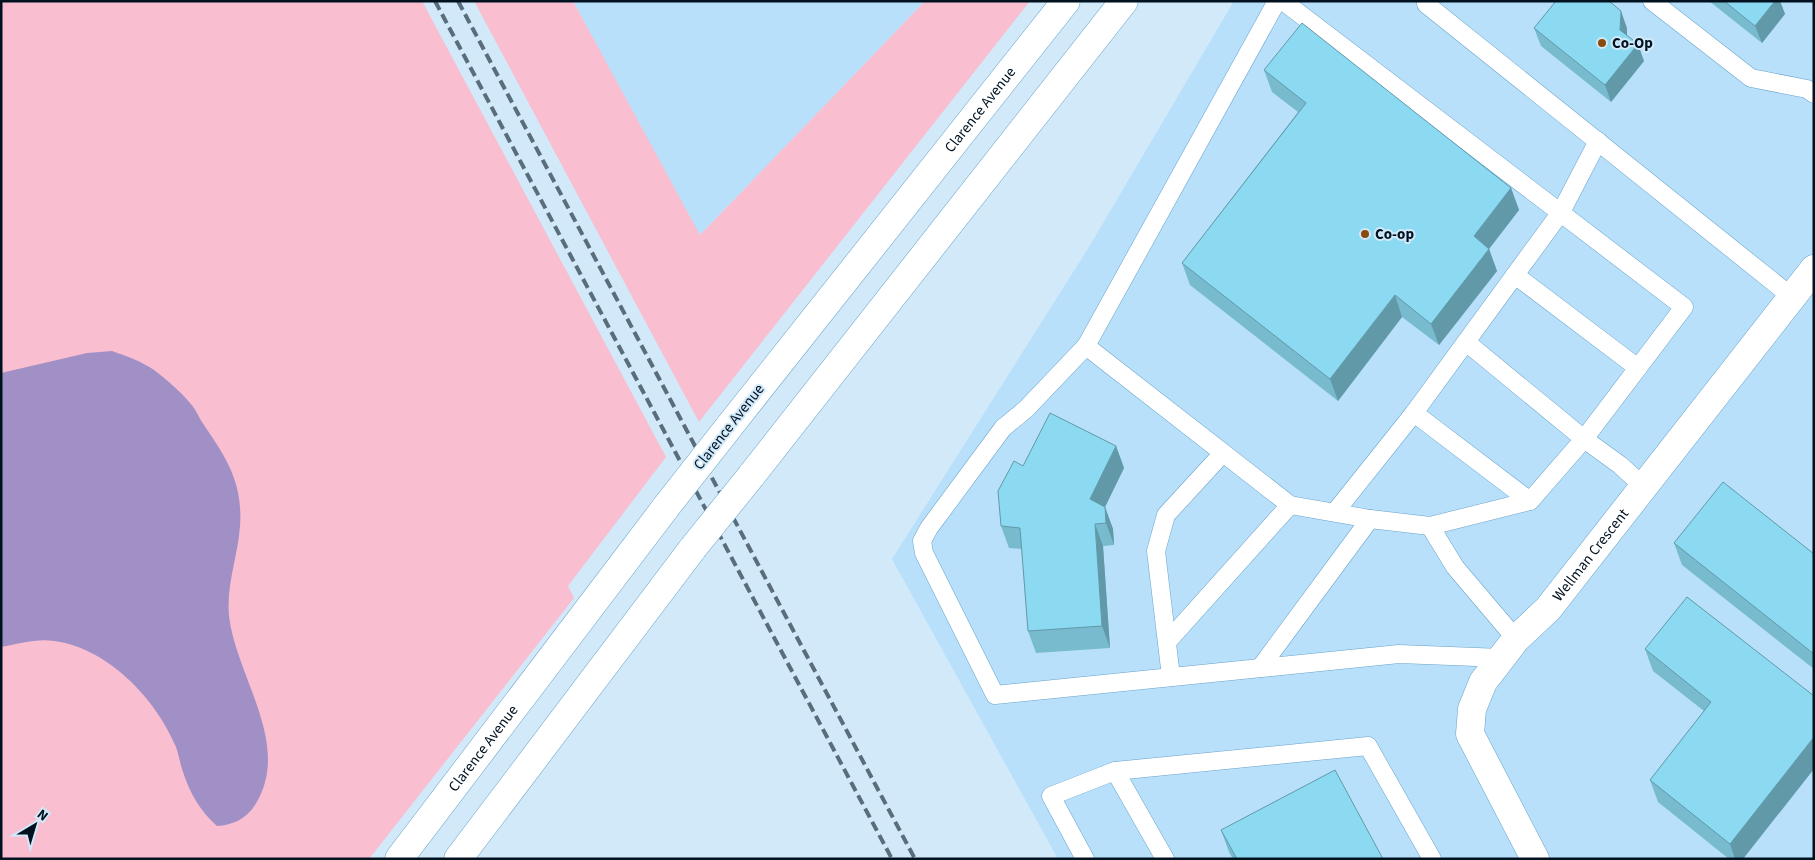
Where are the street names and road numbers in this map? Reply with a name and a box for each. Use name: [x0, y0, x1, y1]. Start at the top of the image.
street label: Clarence Avenue: [939, 62, 1020, 157]
street label: Clarence Avenue: [689, 380, 769, 474]
street label: Wellman Crescent: [1547, 504, 1633, 606]
street label: Clarence Avenue: [443, 700, 523, 796]

